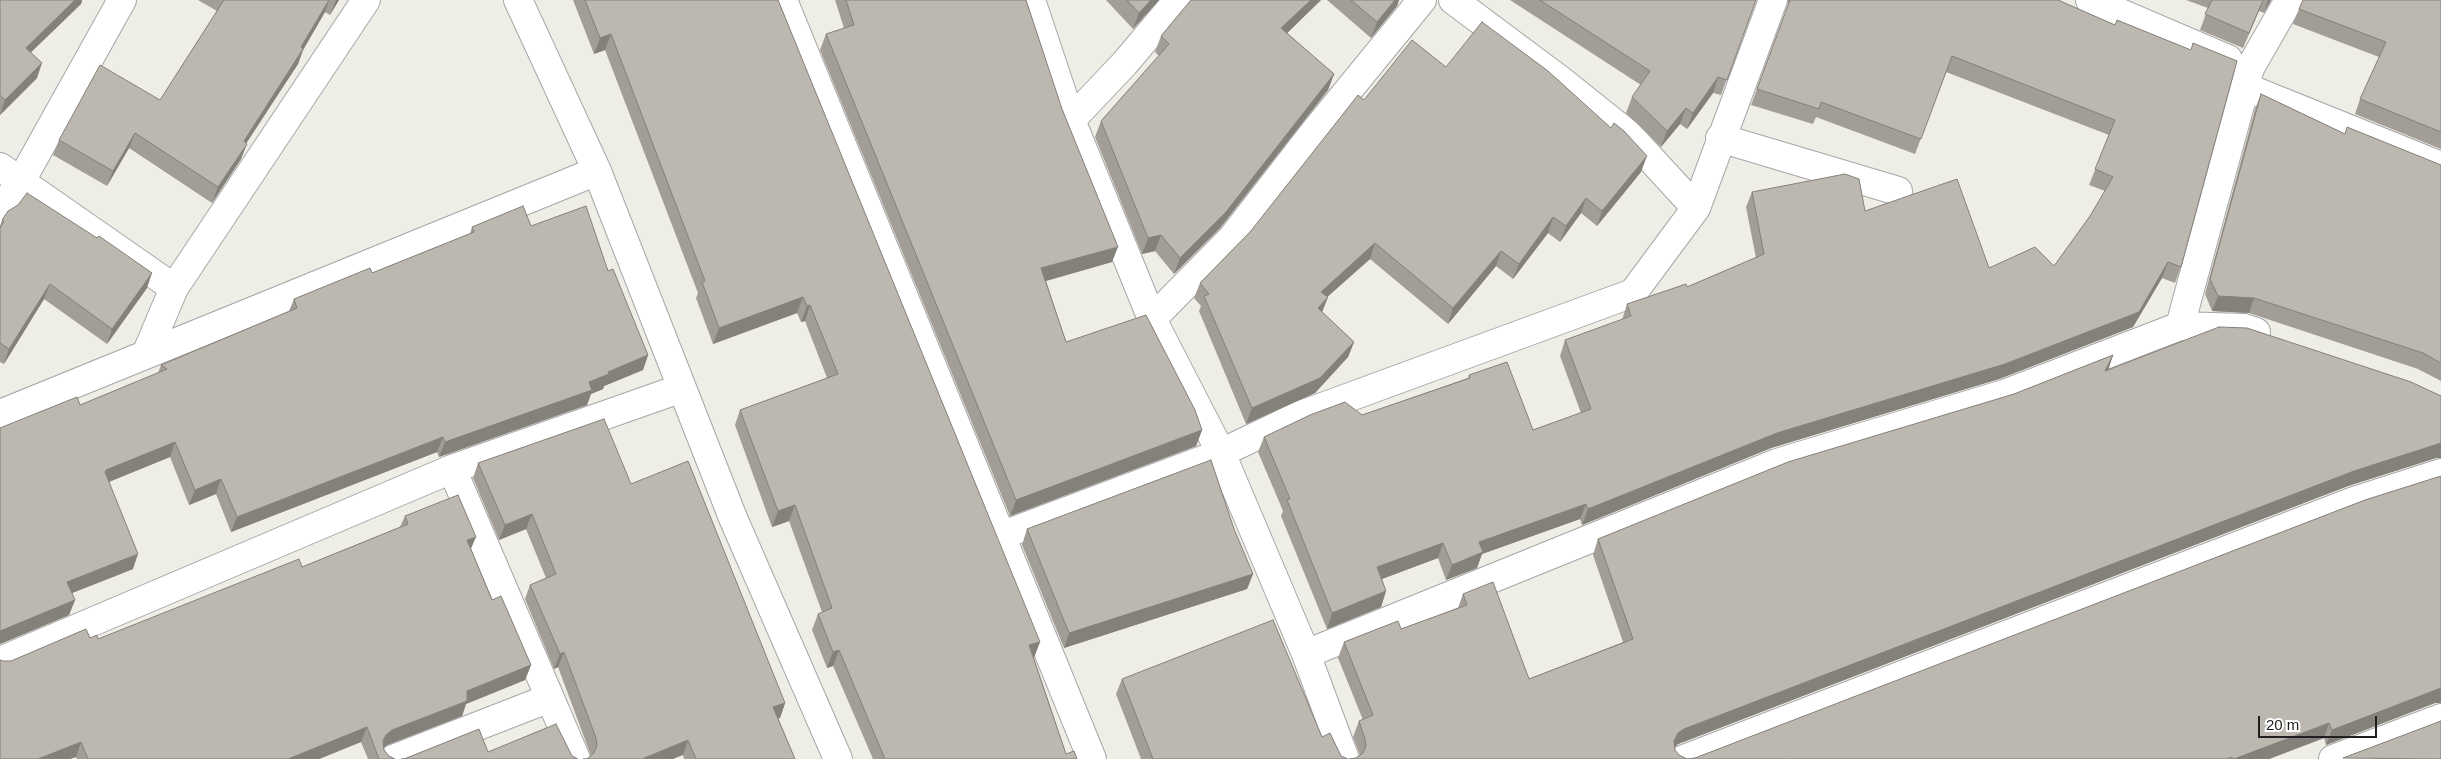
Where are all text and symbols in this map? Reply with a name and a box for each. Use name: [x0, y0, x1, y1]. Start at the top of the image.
scale bar: [2261, 706, 2380, 738]
text: 20 m: [2266, 716, 2299, 733]

